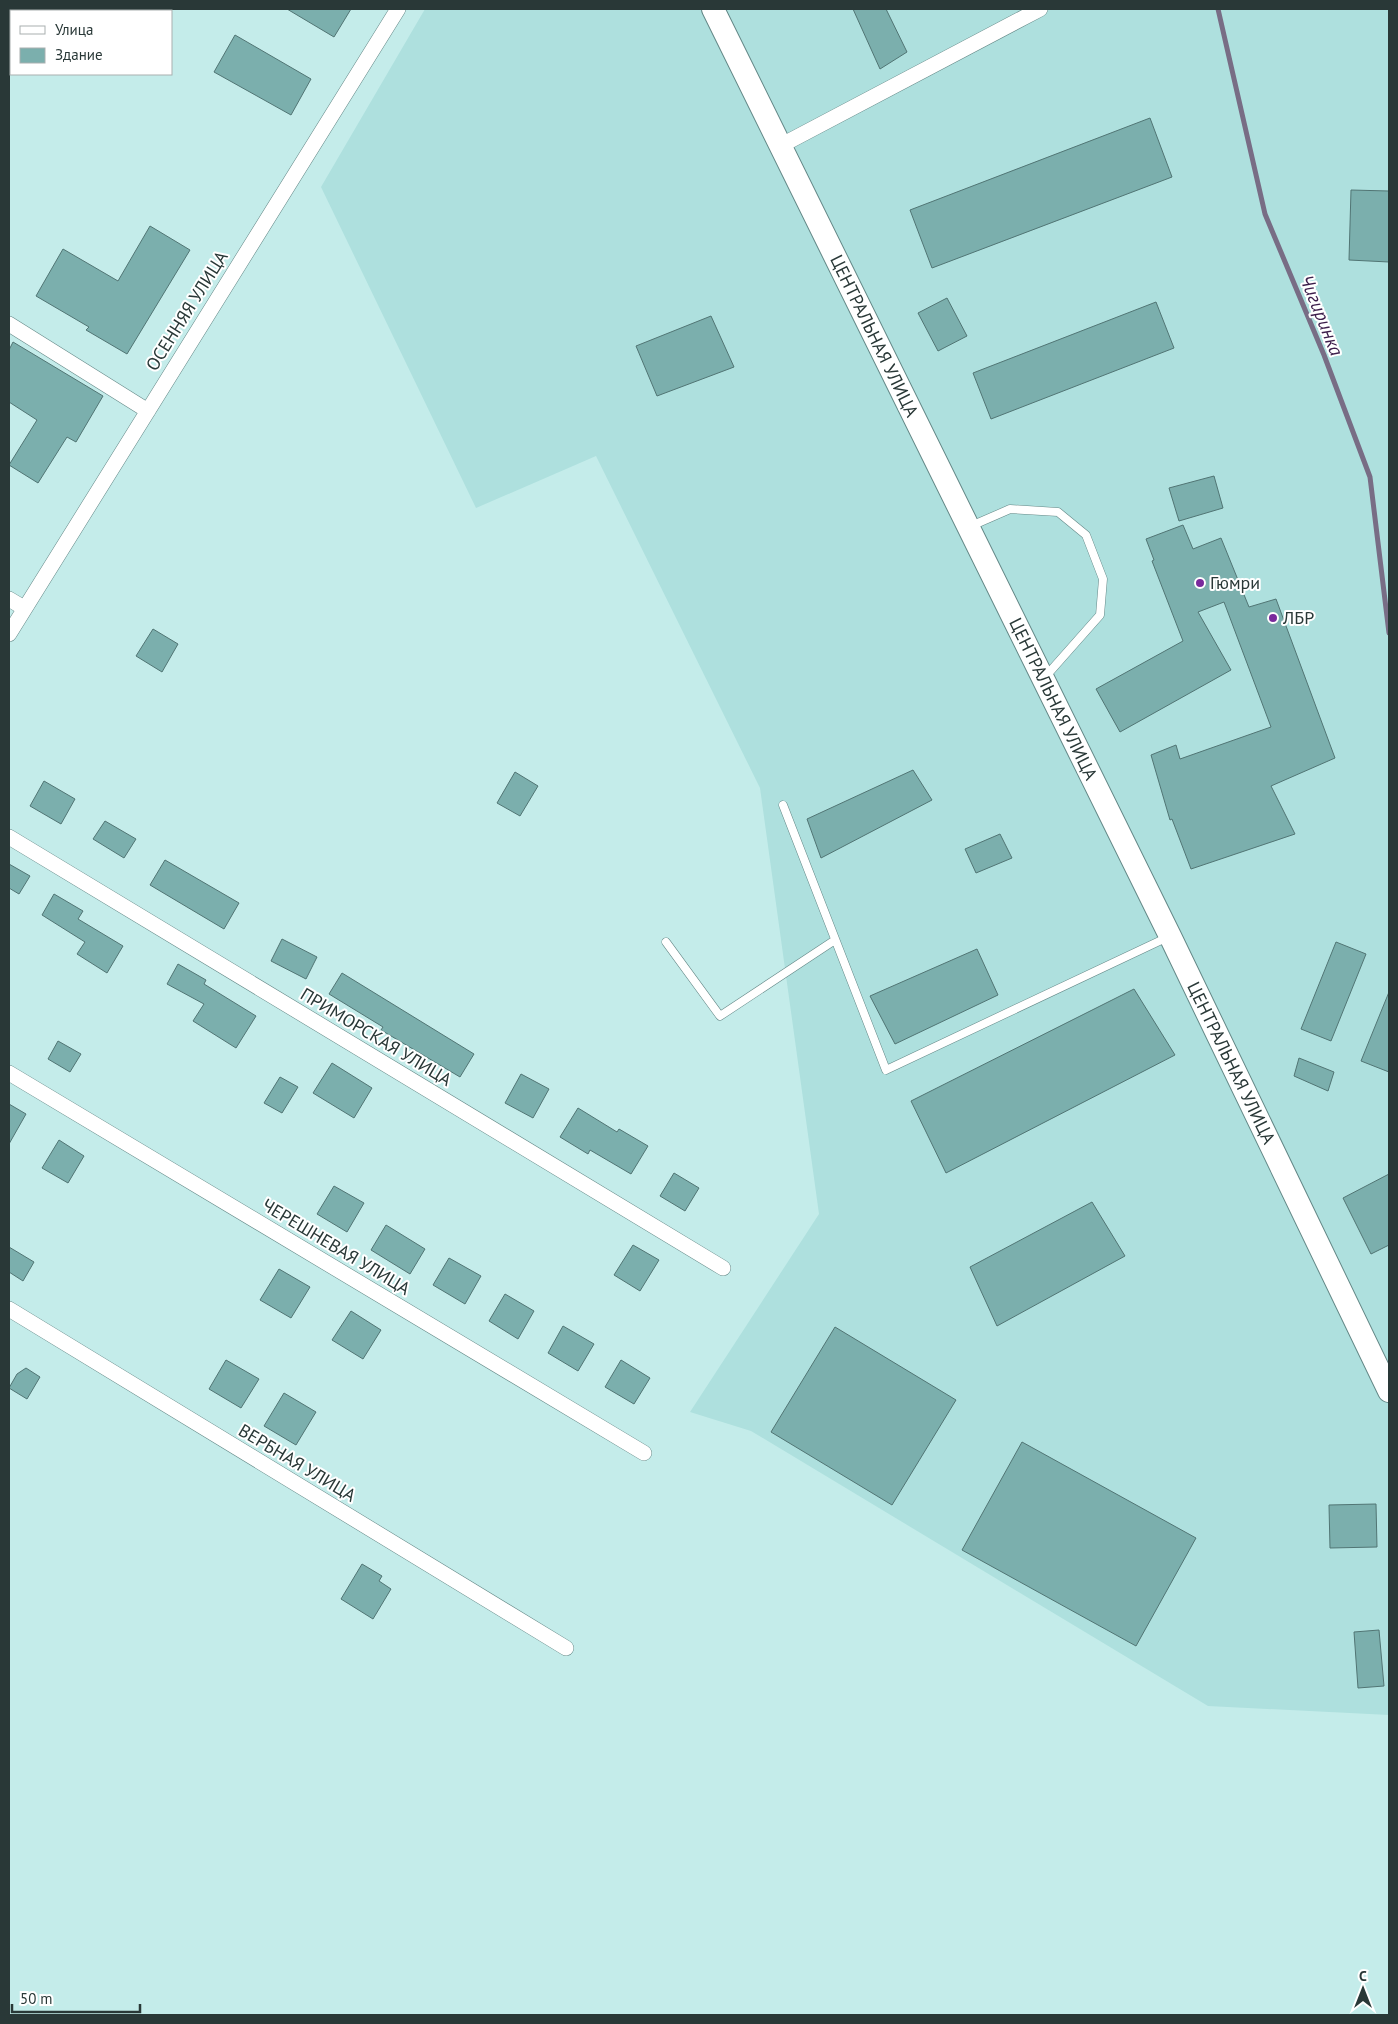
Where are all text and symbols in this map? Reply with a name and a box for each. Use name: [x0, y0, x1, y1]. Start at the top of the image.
legend: [10, 10, 172, 75]
text: Улица: [55, 20, 93, 39]
text: Здание: [55, 45, 103, 64]
street label: ОСЕННЯЯ УЛИЦА: [141, 246, 233, 375]
street label: ЦЕНТРАЛЬНАЯ УЛИЦА: [825, 251, 924, 421]
water label: Чигиринка: [1295, 271, 1349, 360]
place label: Гюмри: [1210, 571, 1260, 594]
marker: Гюмри: [1194, 577, 1206, 589]
place label: ЛБР: [1282, 606, 1314, 629]
marker: ЛБР: [1267, 612, 1279, 624]
street label: ЦЕНТРАЛЬНАЯ УЛИЦА: [1004, 614, 1103, 784]
street label: ЦЕНТРАЛЬНАЯ УЛИЦА: [1182, 978, 1281, 1148]
street label: ПРИМОРСКАЯ УЛИЦА: [296, 982, 457, 1091]
street label: ЧЕРЕШНЕВАЯ УЛИЦА: [258, 1193, 415, 1300]
street label: ВЕРБНАЯ УЛИЦА: [234, 1418, 361, 1507]
north arrow: [1338, 1964, 1388, 2014]
text: С: [1359, 1967, 1367, 1985]
scale bar: [12, 1982, 140, 2014]
text: 50 m: [20, 1989, 53, 2008]

